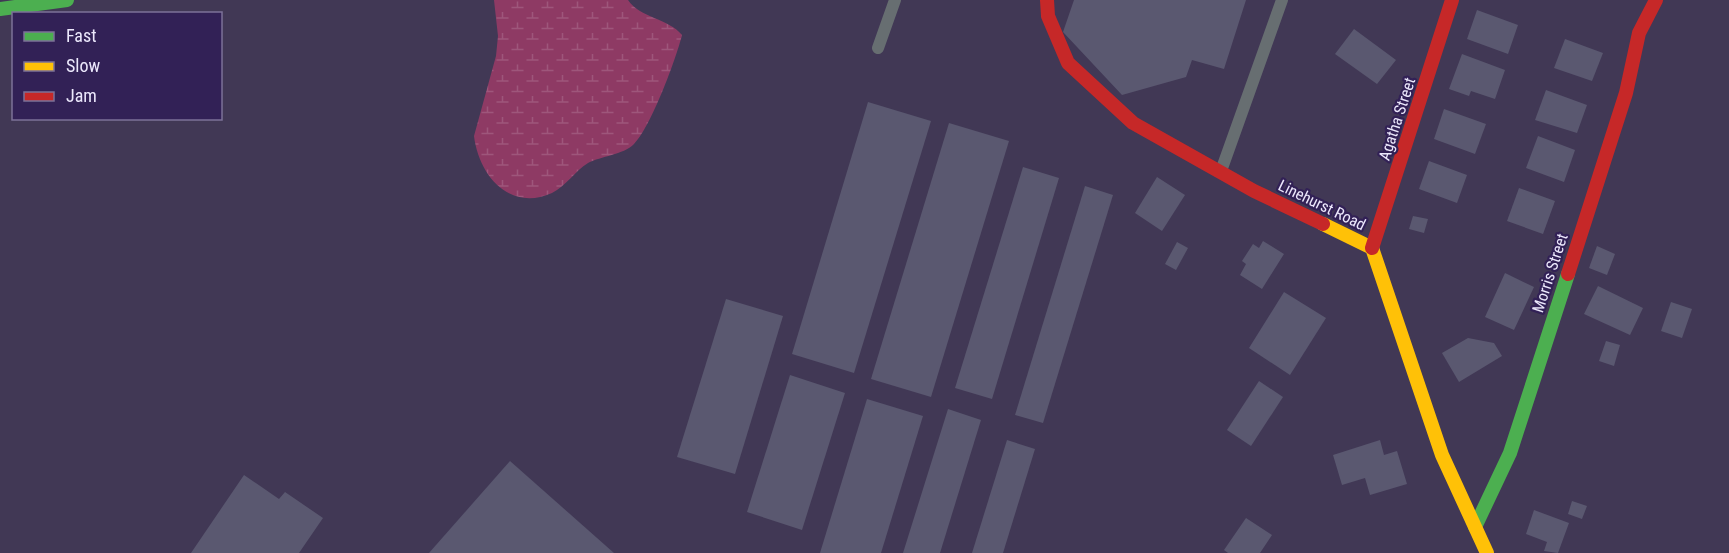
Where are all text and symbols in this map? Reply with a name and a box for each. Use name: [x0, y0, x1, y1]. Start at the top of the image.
legend: [12, 12, 222, 120]
text: Fast: [66, 25, 97, 46]
text: Slow: [66, 55, 101, 76]
street label: Agatha Street: [1375, 75, 1419, 163]
text: Jam: [66, 85, 97, 106]
street label: Linehurst Road: [1275, 176, 1369, 234]
street label: Morris Street: [1528, 231, 1572, 315]

